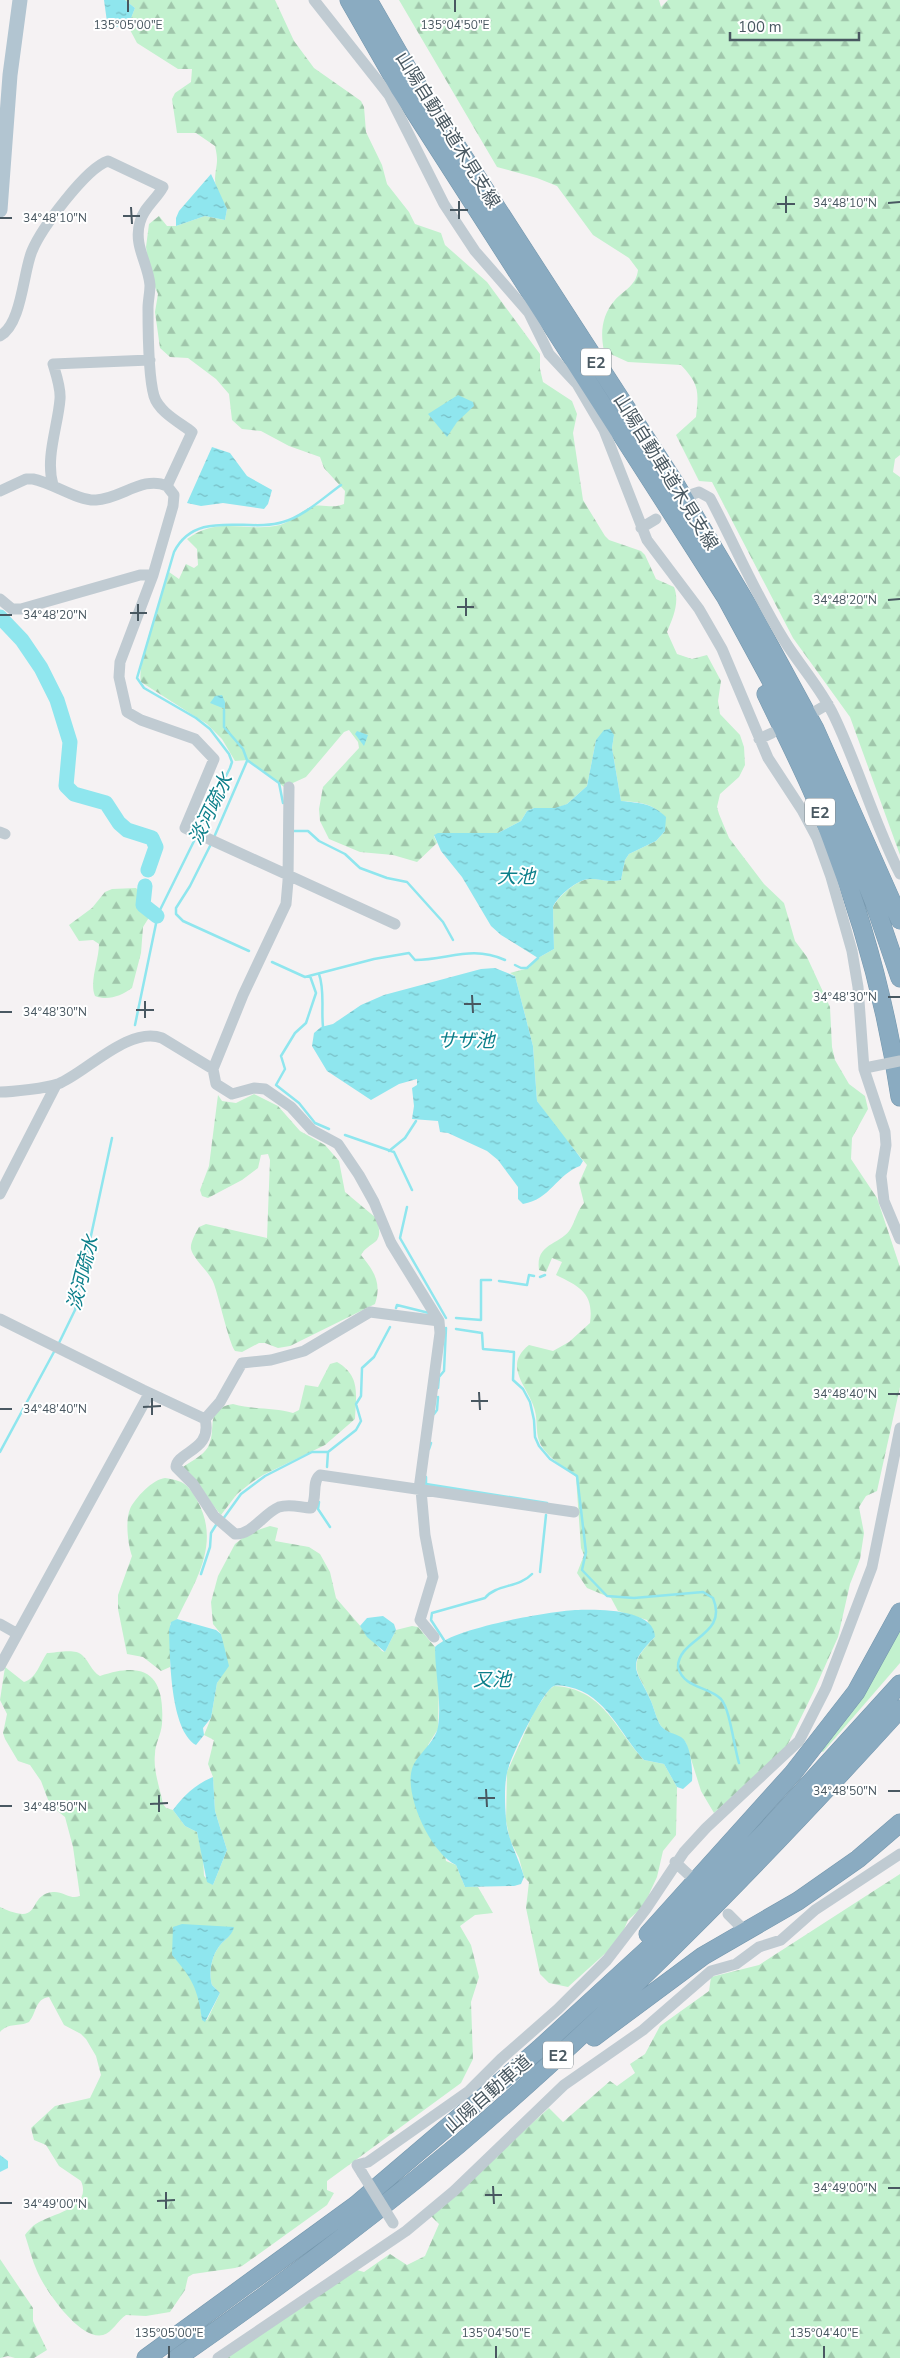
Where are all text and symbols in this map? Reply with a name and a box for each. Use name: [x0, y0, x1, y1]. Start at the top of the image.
scale bar: [730, 10, 859, 42]
text: 135°05'00"E: [93, 17, 163, 33]
text: 135°04'50"E: [420, 17, 490, 33]
text: 100 m: [738, 17, 782, 37]
street label: 山陽自動車道木見支線: [390, 47, 506, 213]
text: 34°48'10"N: [813, 195, 877, 211]
text: 34°48'10"N: [23, 210, 87, 226]
road number: E2: [581, 348, 611, 376]
street label: 山陽自動車道木見支線: [608, 389, 724, 555]
text: 34°48'20"N: [813, 592, 877, 608]
text: 34°48'20"N: [23, 607, 87, 623]
water label: 淡河疏水: [183, 768, 240, 849]
road number: E2: [805, 799, 835, 826]
water label: 大池: [497, 864, 537, 890]
text: 34°48'30"N: [813, 989, 877, 1005]
text: 34°48'30"N: [23, 1004, 87, 1020]
water label: サザ池: [437, 1028, 496, 1054]
water label: 淡河疏水: [61, 1231, 105, 1313]
text: 34°48'40"N: [813, 1386, 877, 1402]
text: 34°48'40"N: [23, 1401, 87, 1417]
water label: 又池: [473, 1667, 513, 1693]
text: 34°48'50"N: [813, 1783, 877, 1799]
text: 34°48'50"N: [23, 1799, 87, 1815]
road number: E2: [543, 2042, 573, 2068]
street label: 山陽自動車道: [439, 2050, 537, 2138]
text: 34°49'00"N: [813, 2180, 877, 2196]
text: 34°49'00"N: [23, 2196, 87, 2212]
text: 135°05'00"E: [134, 2325, 204, 2341]
text: 135°04'50"E: [461, 2325, 531, 2341]
text: 135°04'40"E: [789, 2325, 859, 2341]

